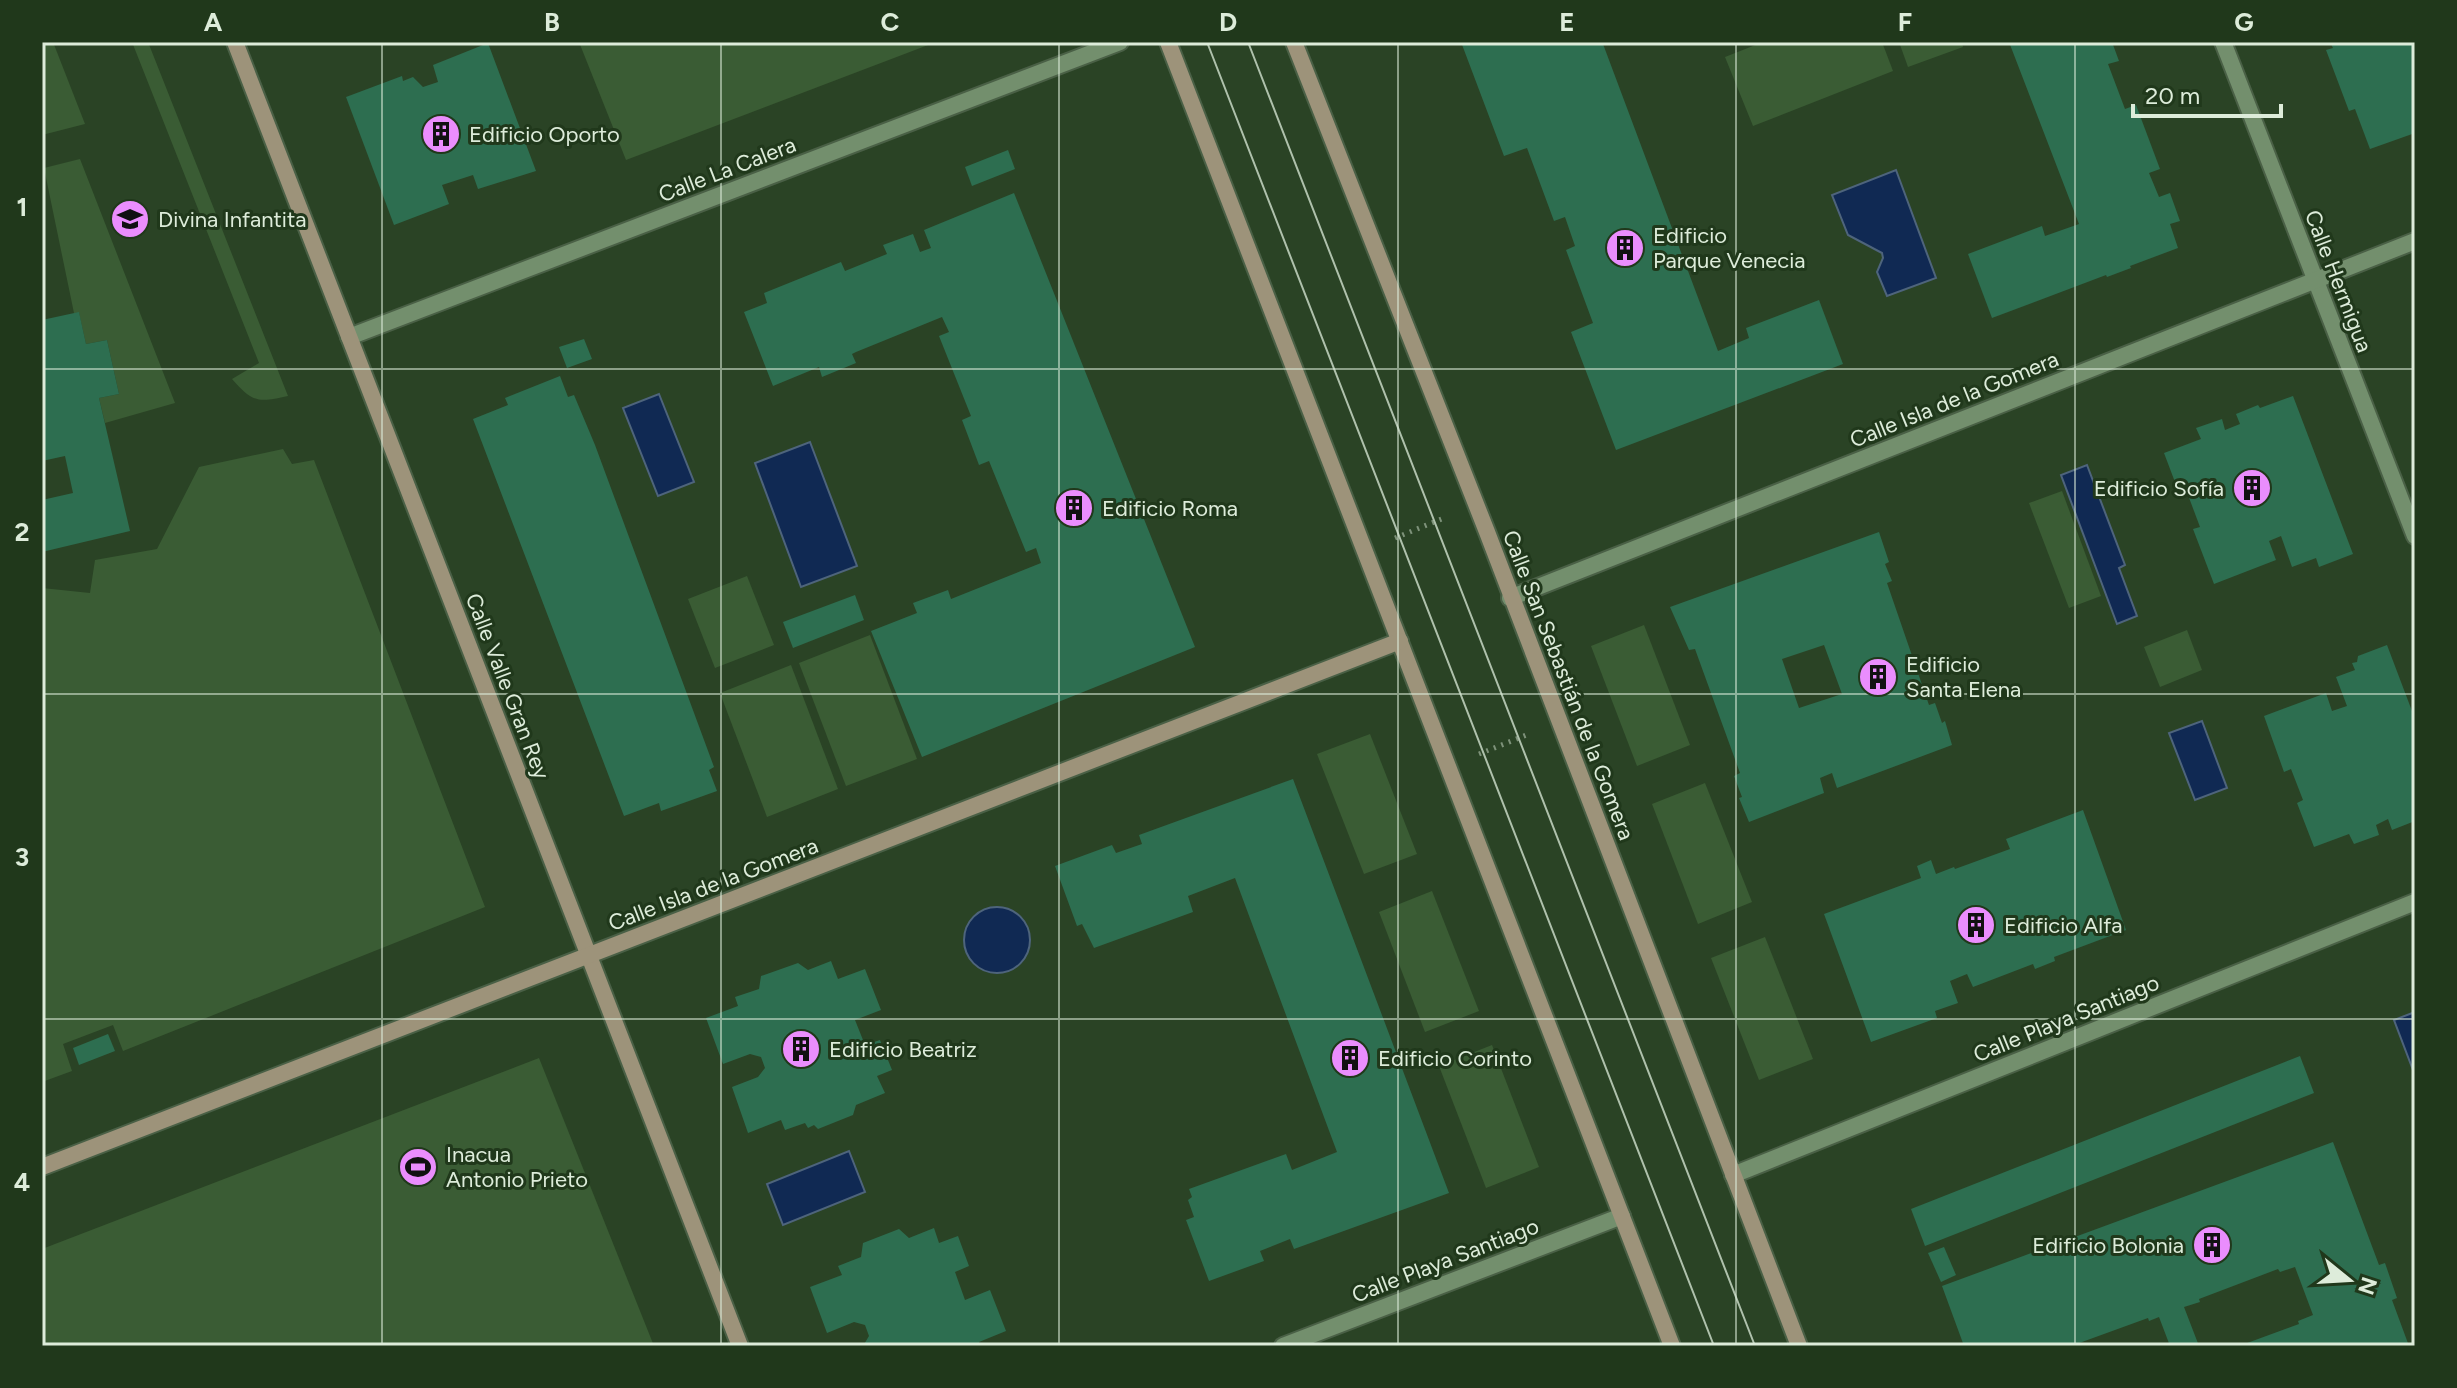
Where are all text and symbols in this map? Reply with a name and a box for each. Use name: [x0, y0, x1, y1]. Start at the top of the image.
text: A: [204, 6, 223, 38]
text: B: [544, 6, 560, 38]
text: C: [881, 6, 900, 38]
text: D: [1219, 6, 1237, 38]
text: E: [1559, 6, 1575, 38]
text: F: [1898, 6, 1912, 38]
text: G: [2234, 6, 2254, 38]
scale bar: [2133, 68, 2281, 118]
text: 20 m: [2145, 81, 2200, 110]
building icon: Edificio Oporto: [420, 113, 462, 155]
place label: Edificio Oporto: [469, 121, 620, 148]
street label: Calle La Calera: [655, 131, 800, 208]
text: 1: [17, 191, 27, 223]
school or university icon: Divina Infantita: [109, 198, 151, 240]
place label: Divina Infantita: [158, 206, 306, 233]
street label: Calle Hermigua: [2299, 206, 2378, 356]
place label: Edificio Parque Venecia: [1653, 222, 1806, 274]
building icon: Edificio Parque Venecia: [1604, 227, 1646, 269]
street label: Calle Isla de la Gomera: [1846, 345, 2062, 454]
building icon: Edificio Sofía: [2231, 467, 2273, 509]
place label: Edificio Sofía: [2094, 475, 2224, 502]
building icon: Edificio Roma: [1053, 487, 1095, 529]
place label: Edificio Roma: [1102, 495, 1238, 522]
text: 2: [14, 516, 30, 548]
street label: Calle San Sebastián de la Gomera: [1497, 527, 1640, 844]
street label: Calle Valle Gran Rey: [460, 589, 556, 783]
place label: Edificio Santa Elena: [1906, 651, 2021, 703]
building icon: Edificio Santa Elena: [1857, 656, 1899, 698]
street label: Calle Isla de la Gomera: [604, 832, 822, 937]
text: 3: [15, 841, 29, 873]
building icon: Edificio Alfa: [1955, 904, 1997, 946]
place label: Edificio Alfa: [2004, 912, 2122, 939]
street label: Calle Playa Santiago: [1969, 969, 2163, 1068]
building icon: Edificio Beatriz: [780, 1028, 822, 1070]
place label: Edificio Beatriz: [829, 1036, 977, 1063]
building icon: Edificio Corinto: [1329, 1037, 1371, 1079]
place label: Edificio Corinto: [1378, 1045, 1532, 1072]
place label: Inacua Antonio Prieto: [446, 1141, 588, 1193]
sports icon: Inacua Antonio Prieto: [397, 1146, 439, 1188]
text: 4: [14, 1166, 30, 1198]
street label: Calle Playa Santiago: [1348, 1212, 1543, 1309]
building icon: Edificio Bolonia: [2191, 1224, 2233, 1266]
place label: Edificio Bolonia: [2032, 1232, 2184, 1259]
north arrow: [2309, 1240, 2389, 1320]
text: N: [2352, 1274, 2383, 1298]

